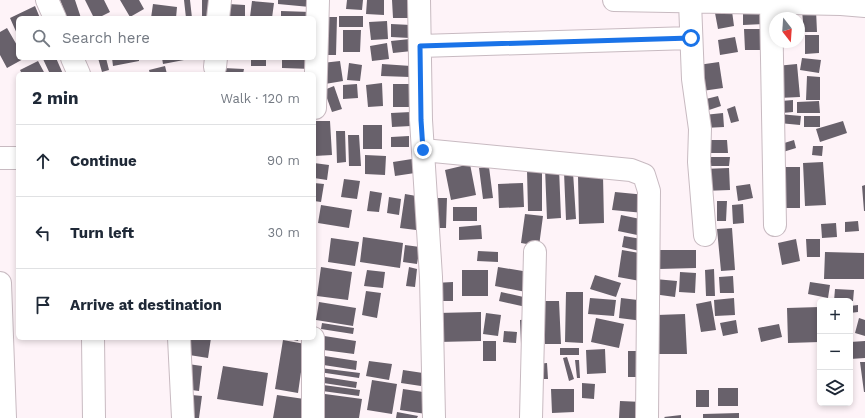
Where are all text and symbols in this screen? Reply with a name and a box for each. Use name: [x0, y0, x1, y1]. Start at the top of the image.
north arrow: [769, 12, 805, 48]
search box: [16, 16, 316, 60]
icon: search: [30, 27, 52, 49]
text: Search here: [62, 29, 150, 47]
route start: [682, 29, 700, 47]
text: 2 min: [32, 88, 78, 108]
text: Walk · 120 m: [221, 91, 300, 106]
route end: [414, 141, 432, 159]
icon: ahead: [32, 150, 54, 172]
text: Continue: [70, 152, 137, 170]
text: 90 m: [267, 153, 300, 168]
icon: left: [32, 222, 54, 244]
text: Turn left: [70, 224, 134, 242]
text: 30 m: [268, 225, 300, 240]
icon: arrive: [32, 294, 54, 316]
text: Arrive at destination: [70, 296, 222, 314]
map controls: [817, 298, 853, 406]
button: +: [817, 298, 853, 334]
button: −: [817, 334, 853, 370]
button: layers: [817, 370, 853, 406]

